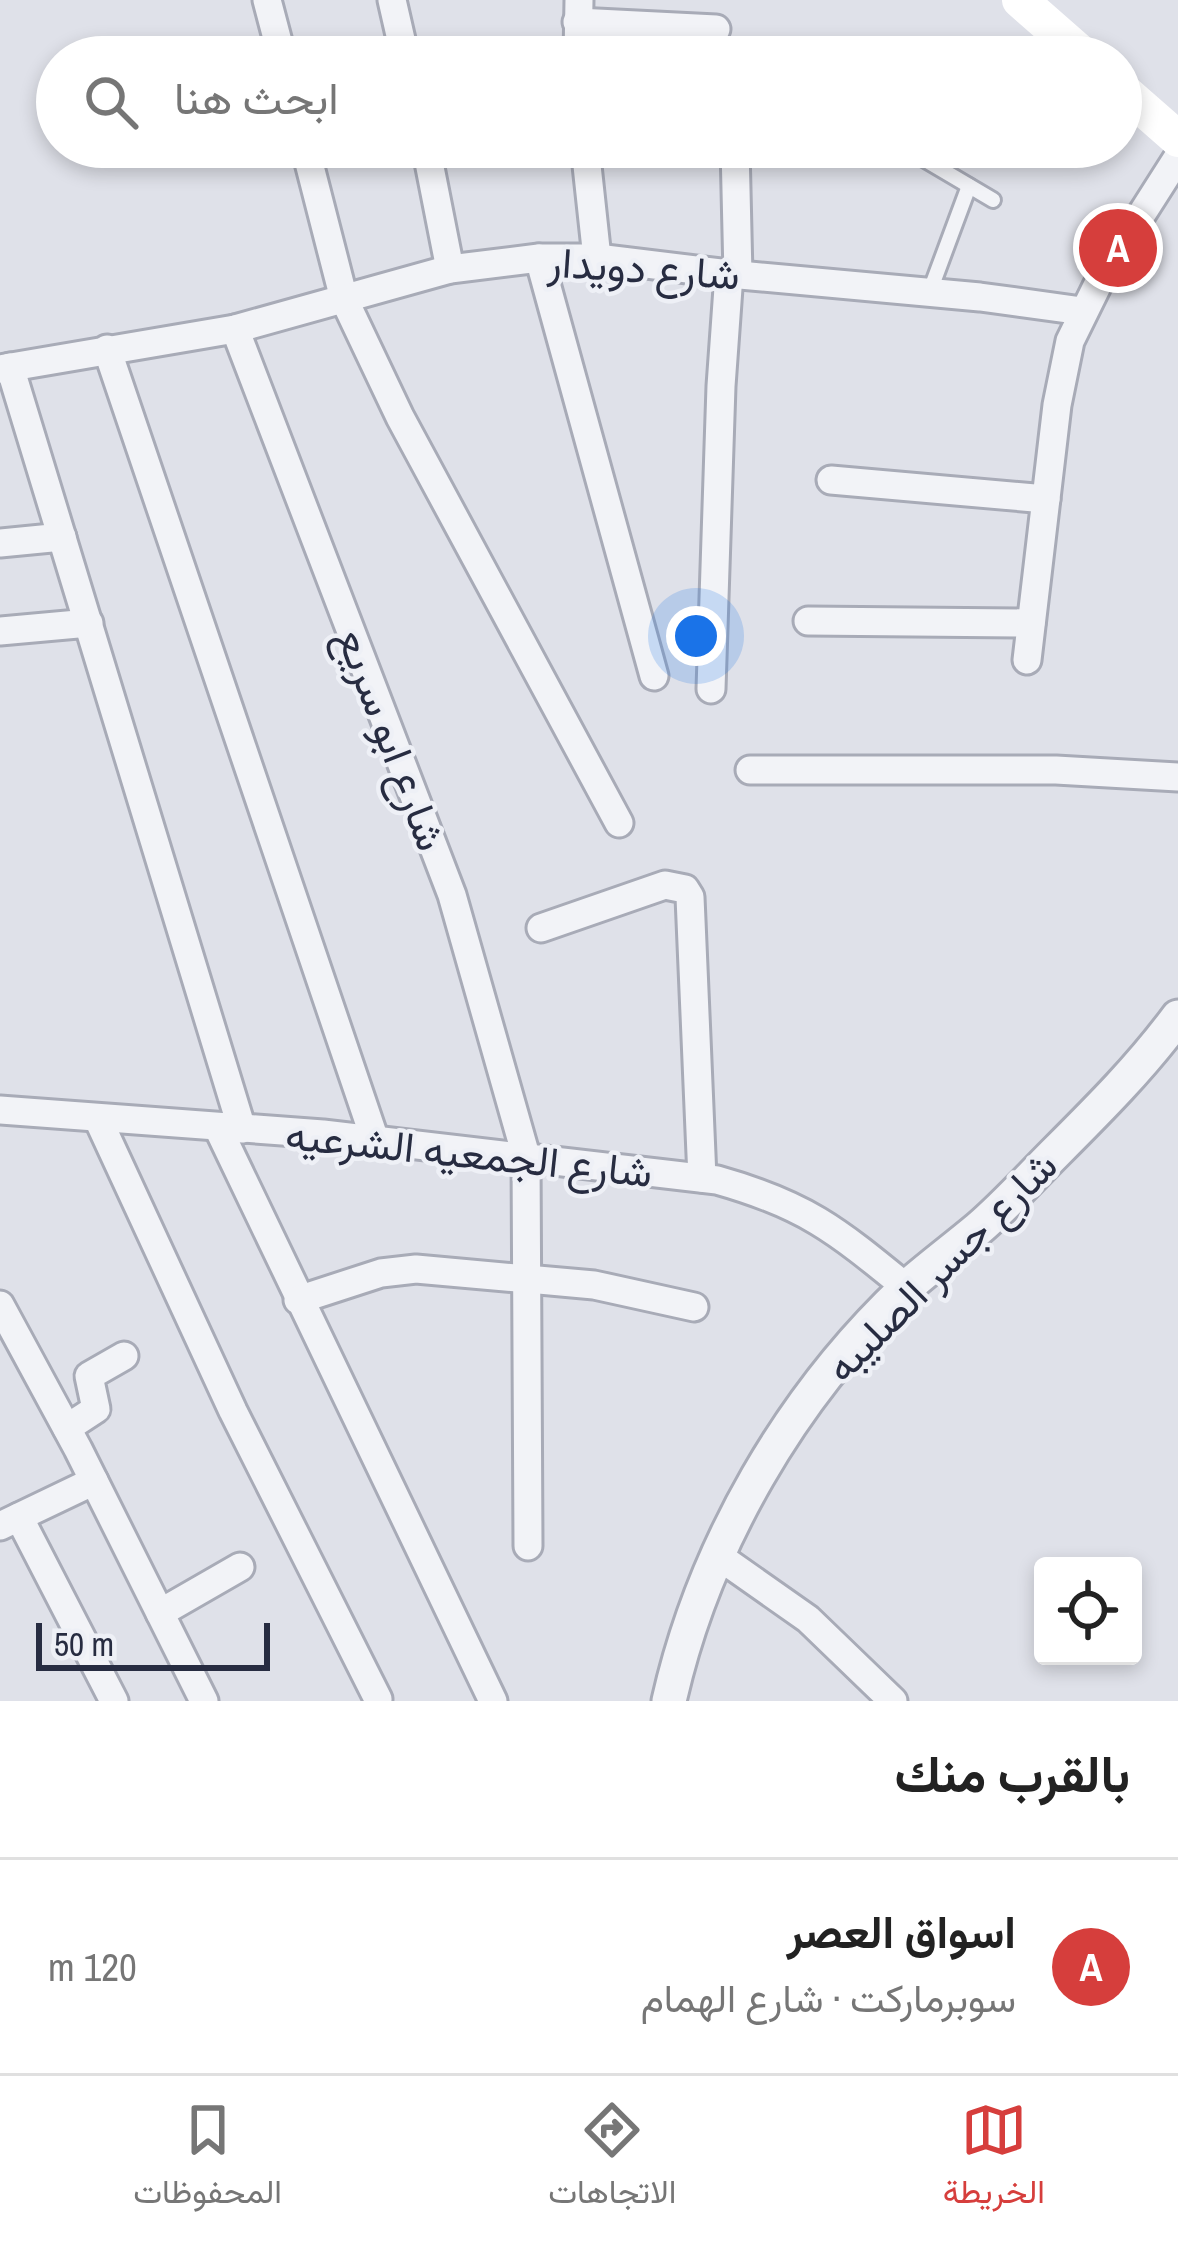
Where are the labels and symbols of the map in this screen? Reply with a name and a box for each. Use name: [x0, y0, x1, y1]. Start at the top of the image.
pin: A: [1079, 203, 1157, 293]
street label: شارع دويدار: [545, 233, 742, 304]
your location: [666, 606, 726, 666]
street label: شارع ابو سريع: [323, 620, 460, 859]
street label: شارع الجمعيه الشرعيه: [283, 1106, 655, 1201]
street label: شارع جسر الصليبه: [813, 1138, 1070, 1395]
scale bar: [36, 1617, 270, 1670]

